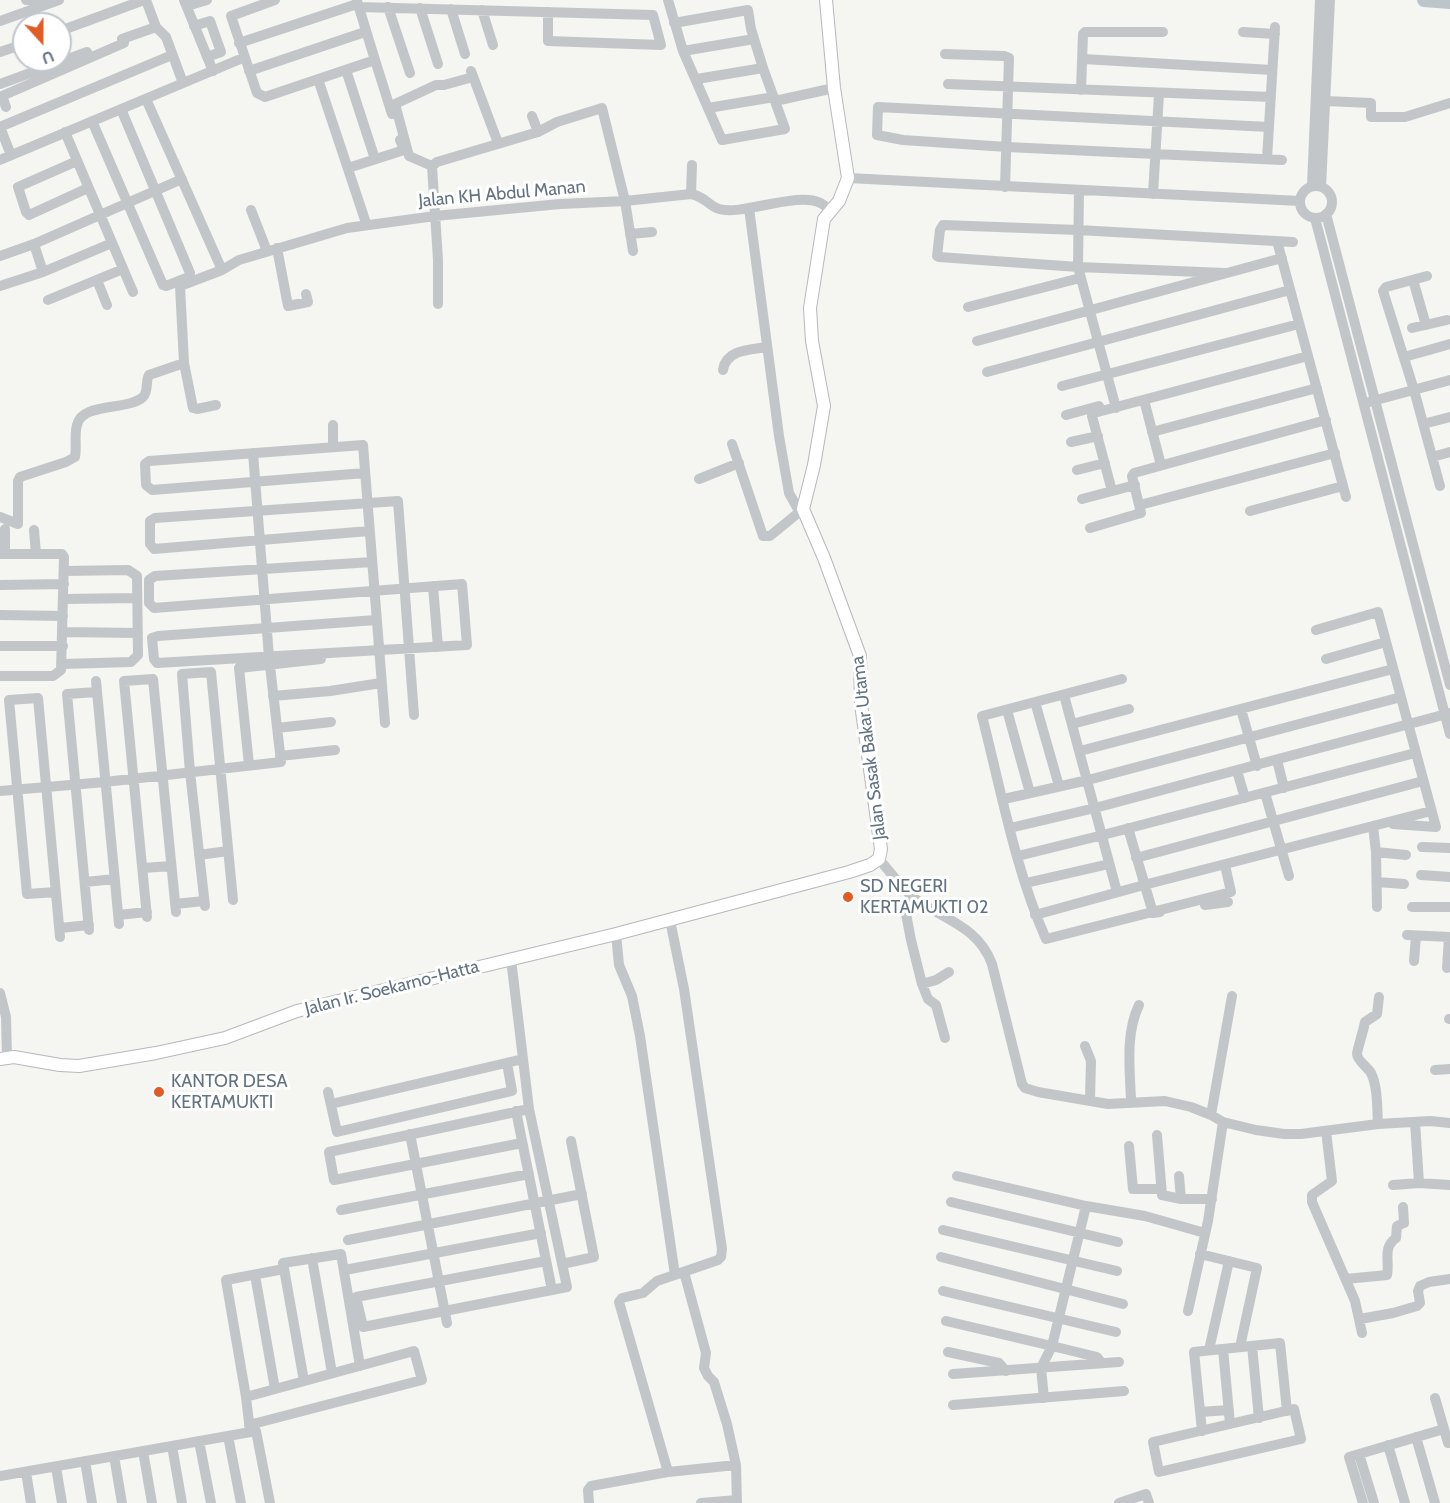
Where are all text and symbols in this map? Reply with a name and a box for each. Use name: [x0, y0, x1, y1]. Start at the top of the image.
north arrow: [12, 12, 72, 72]
text: U: [39, 46, 57, 68]
street label: Jalan KH Abdul Manan: [418, 176, 586, 212]
street label: Jalan Sasak Bakar Utama: [847, 655, 891, 841]
place label: SD NEGERI KERTAMUKTI 02: [860, 876, 988, 918]
marker: SD NEGERI KERTAMUKTI 02: [841, 890, 855, 904]
street label: Jalan Ir. Soekarno-Hatta: [303, 956, 481, 1020]
place label: KANTOR DESA KERTAMUKTI: [171, 1071, 288, 1114]
marker: KANTOR DESA KERTAMUKTI: [152, 1085, 166, 1099]

